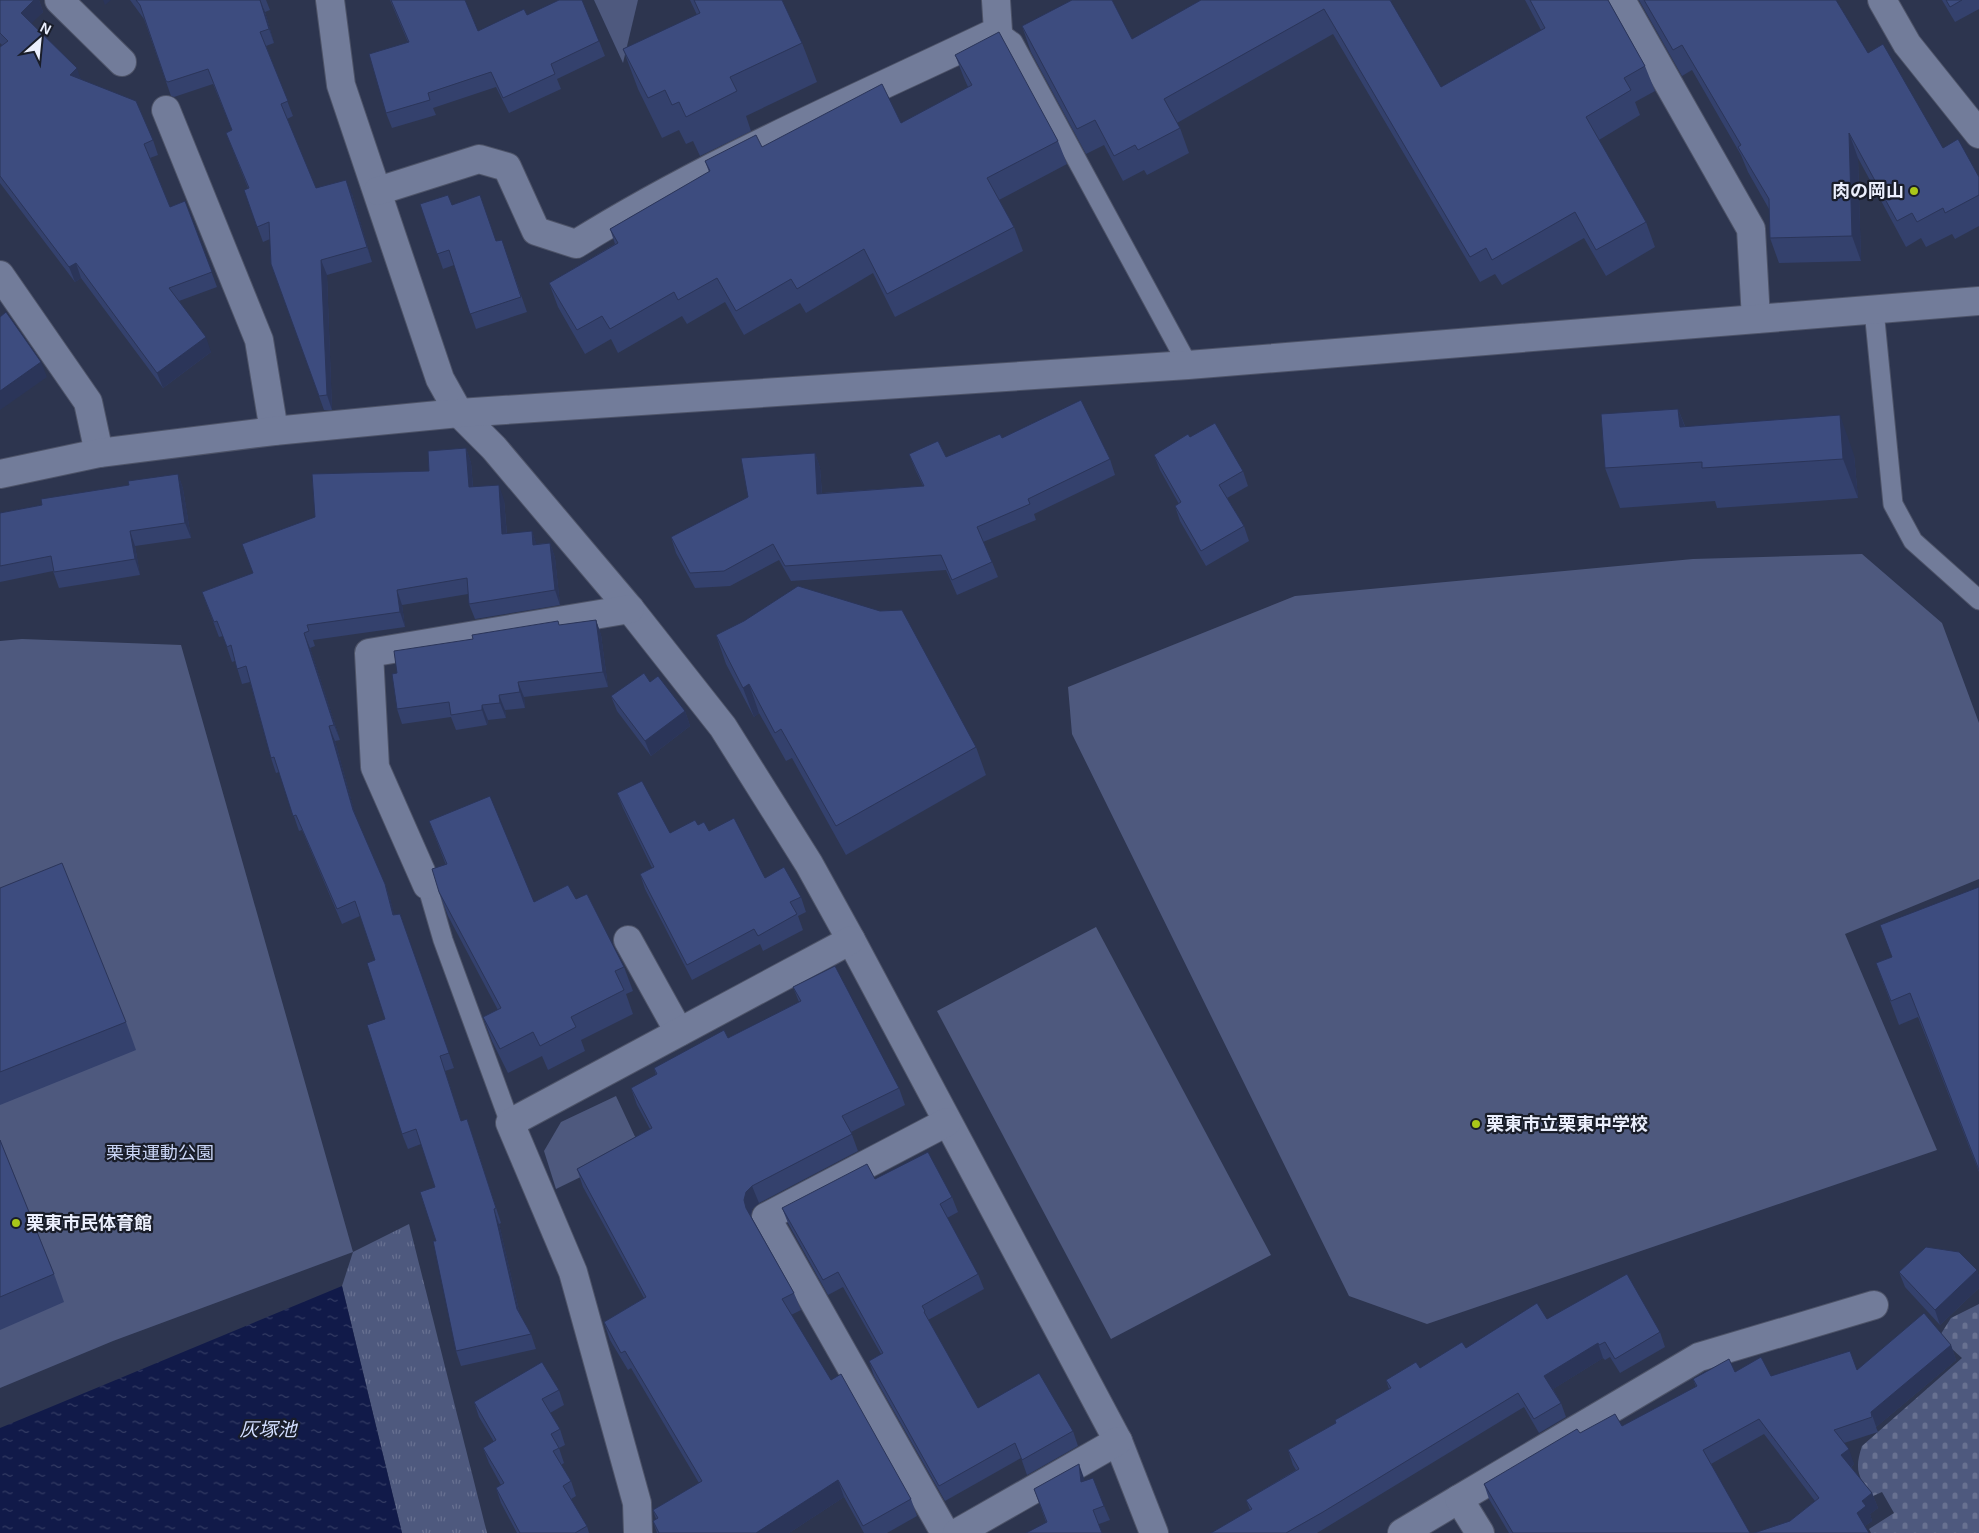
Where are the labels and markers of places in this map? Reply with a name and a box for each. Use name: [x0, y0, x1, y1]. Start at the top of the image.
place label: 肉の岡山: [1832, 181, 1904, 201]
marker: 肉の岡山: [1908, 185, 1920, 197]
place label: 栗東市立栗東中学校: [1486, 1114, 1648, 1134]
marker: 栗東市立栗東中学校: [1470, 1118, 1482, 1130]
place label: 栗東市民体育館: [26, 1213, 152, 1233]
marker: 栗東市民体育館: [10, 1217, 22, 1229]

